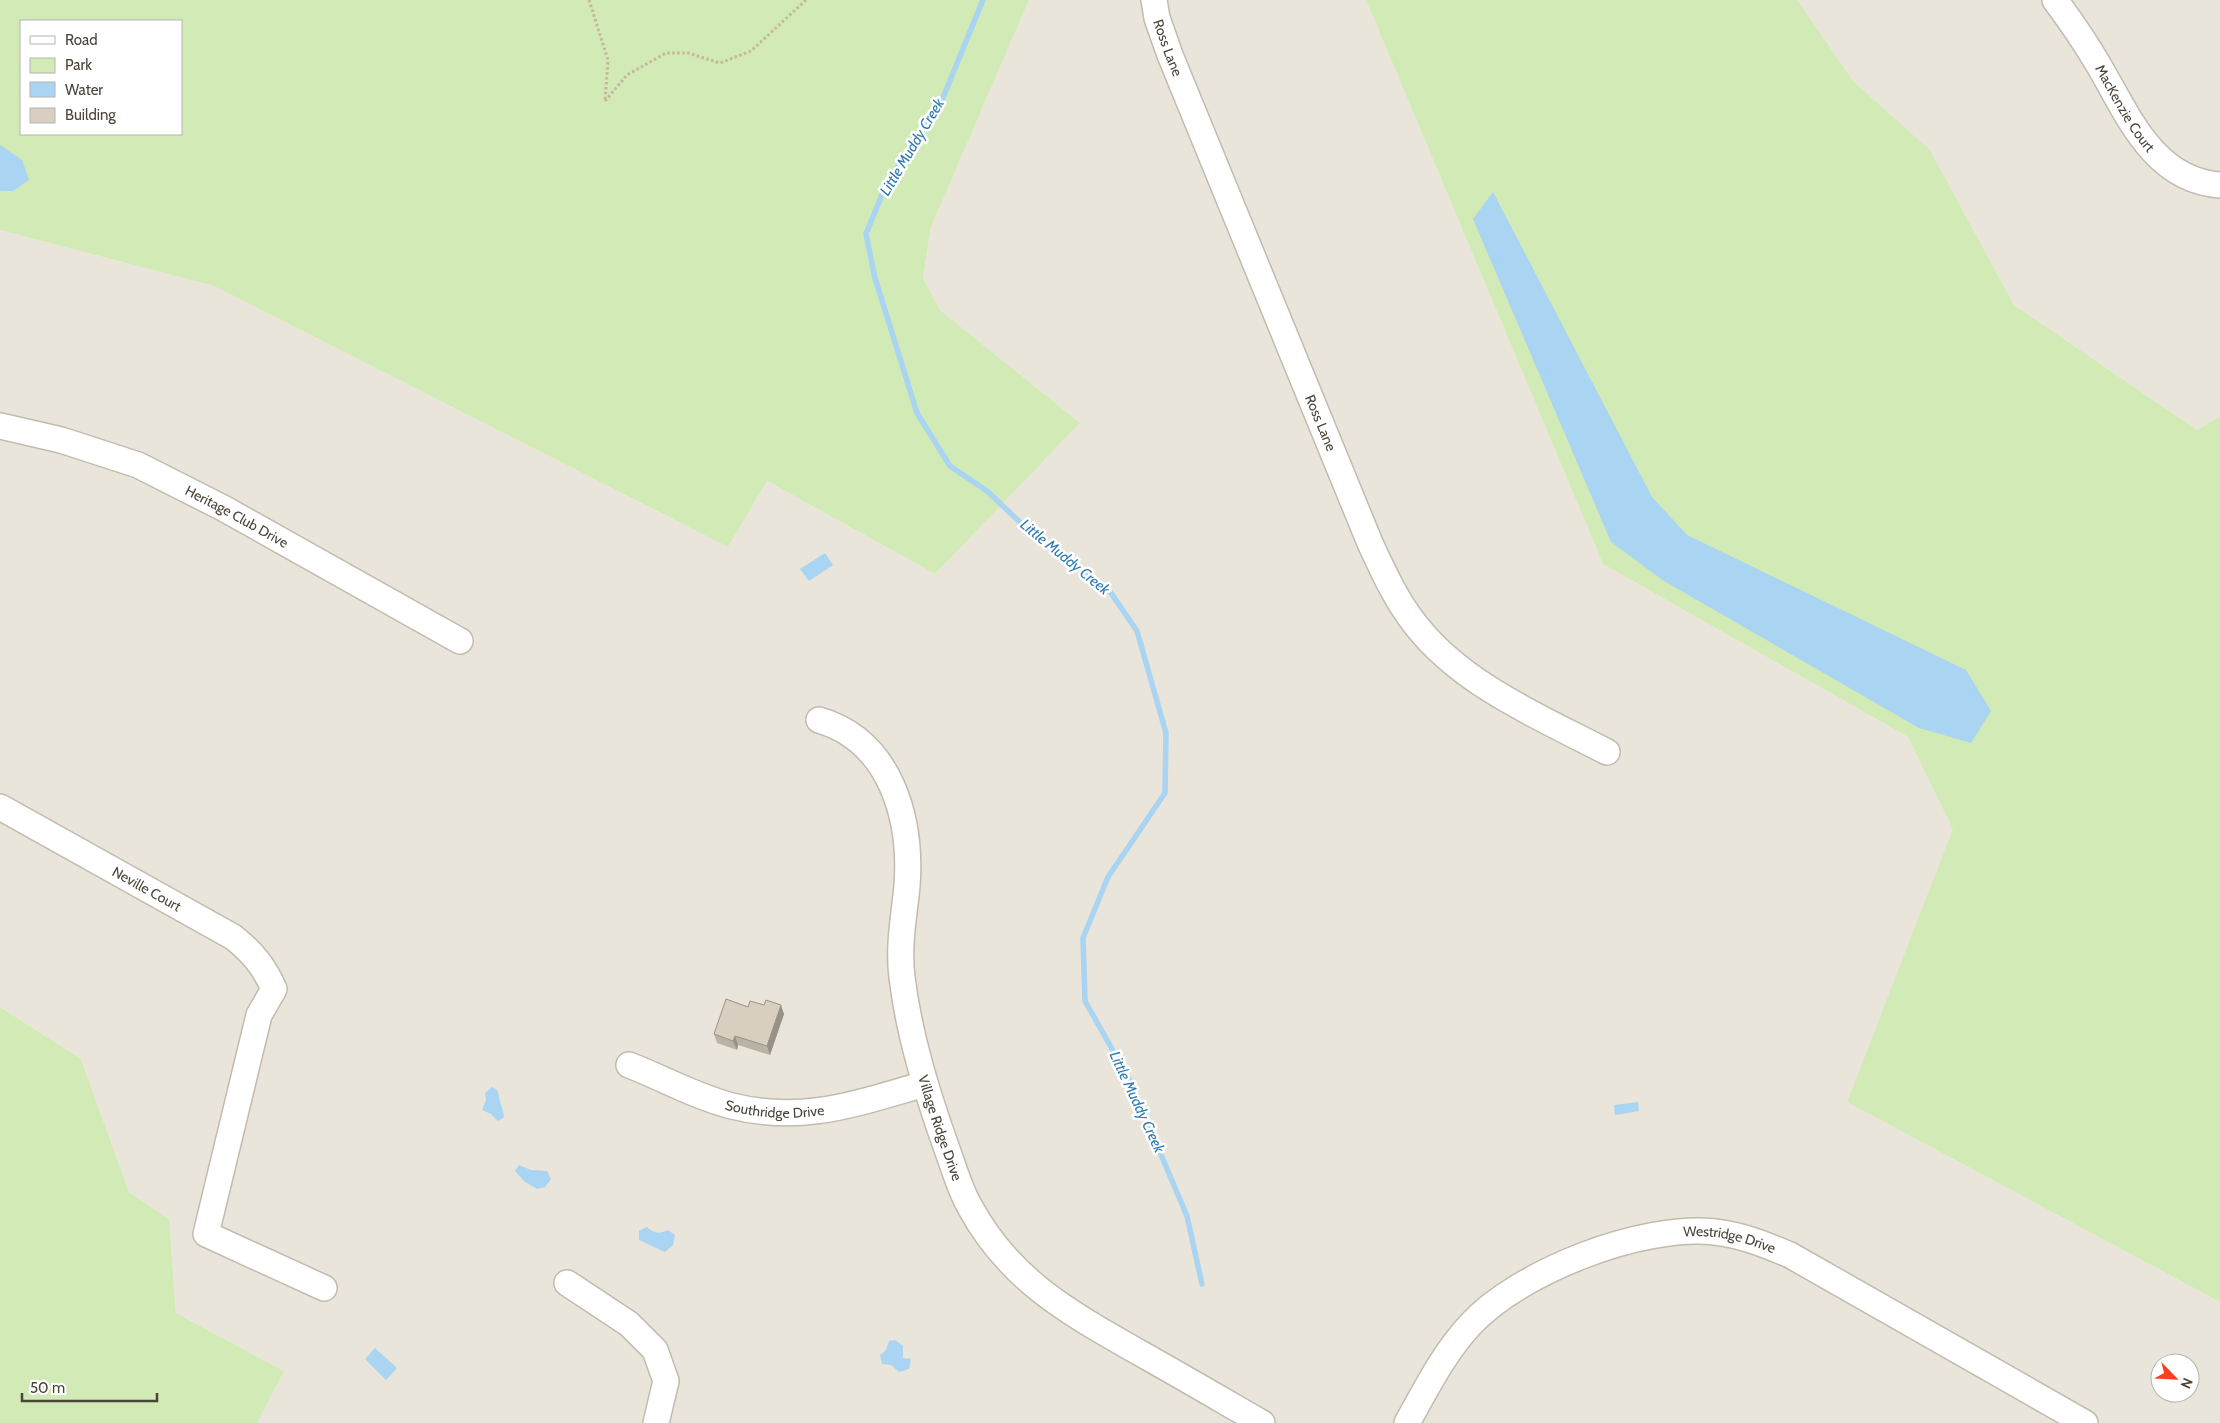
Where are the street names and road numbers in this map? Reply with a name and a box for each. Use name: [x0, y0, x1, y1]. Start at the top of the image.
street label: Ross Lane: [1149, 17, 1187, 79]
street label: MacKenzie Court: [2091, 61, 2159, 156]
street label: Ross Lane: [1301, 392, 1340, 454]
street label: Heritage Club Drive: [182, 481, 292, 552]
street label: Neville Court: [109, 862, 185, 915]
street label: Village Ridge Drive: [914, 1073, 966, 1183]
street label: Southridge Drive: [723, 1096, 825, 1122]
street label: Westridge Drive: [1683, 1222, 1778, 1257]

